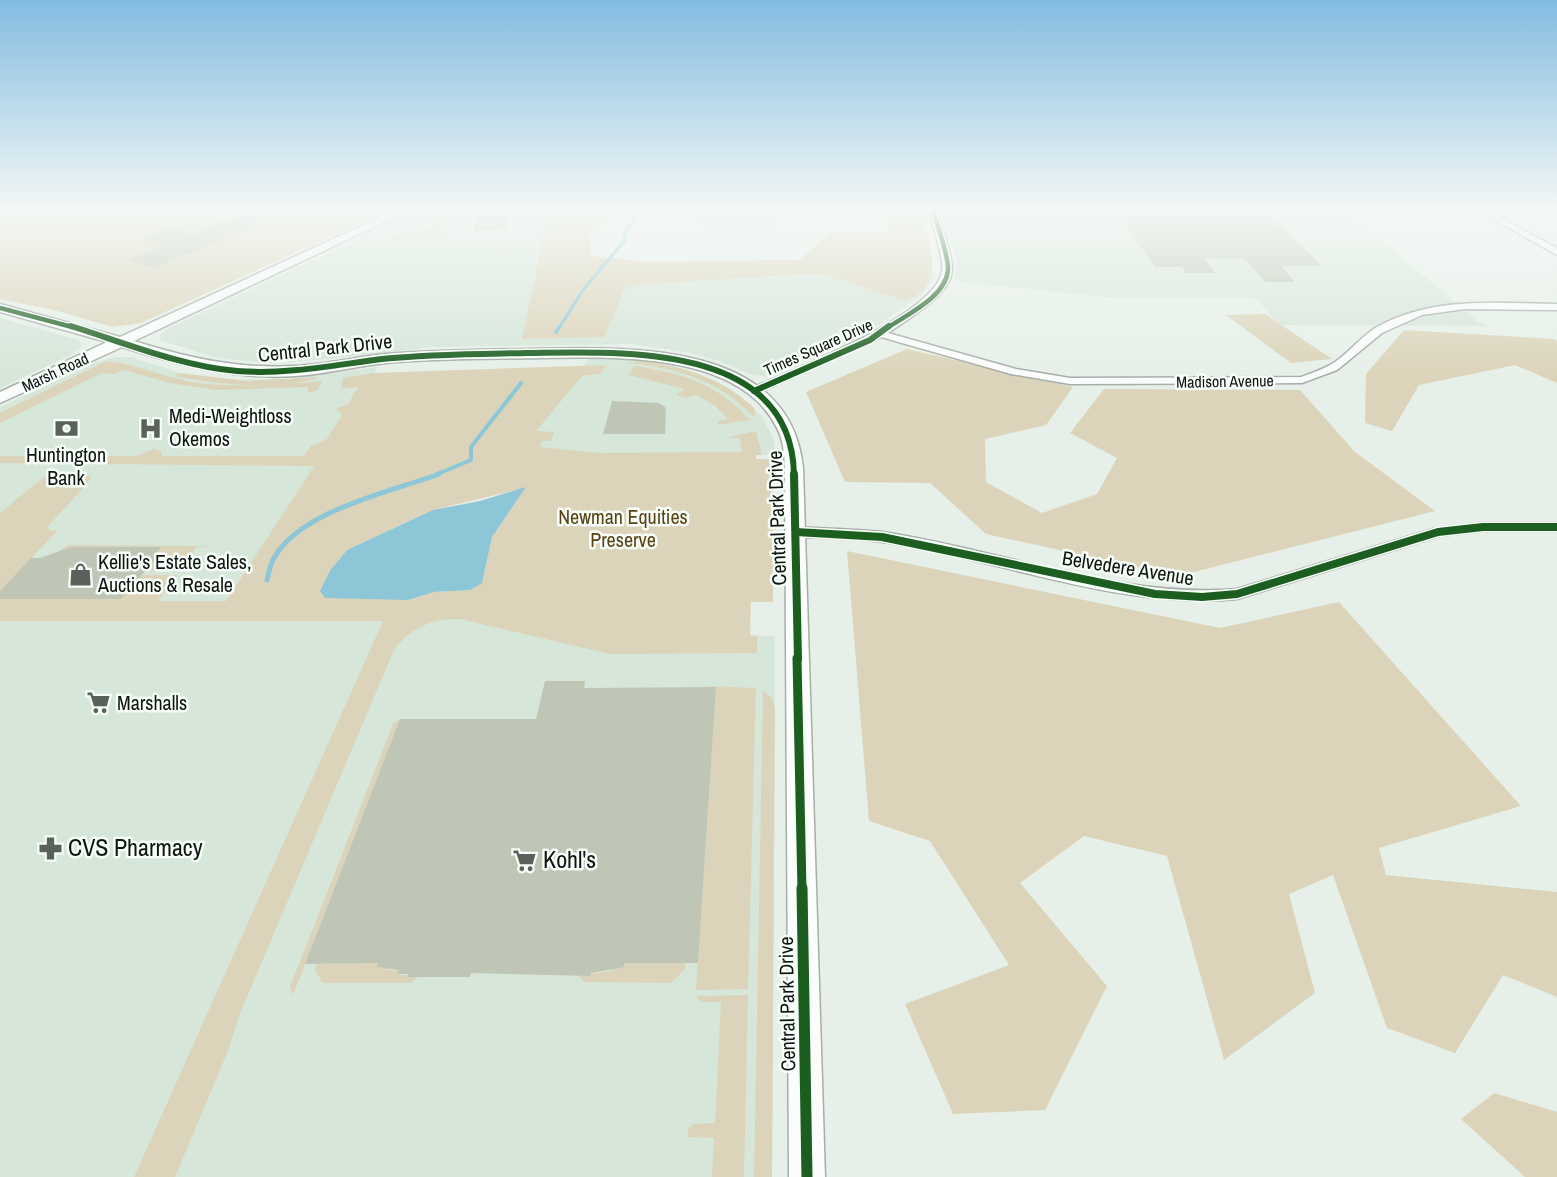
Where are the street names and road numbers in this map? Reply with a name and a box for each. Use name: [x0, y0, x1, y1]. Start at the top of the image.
street label: Times Square Drive: [760, 313, 876, 381]
street label: Central Park Drive: [256, 327, 393, 368]
street label: Marsh Road: [18, 347, 92, 397]
street label: Madison Avenue: [1176, 369, 1274, 393]
street label: Central Park Drive: [761, 450, 792, 586]
street label: Belvedere Avenue: [1060, 544, 1196, 591]
street label: Central Park Drive: [772, 936, 801, 1072]

